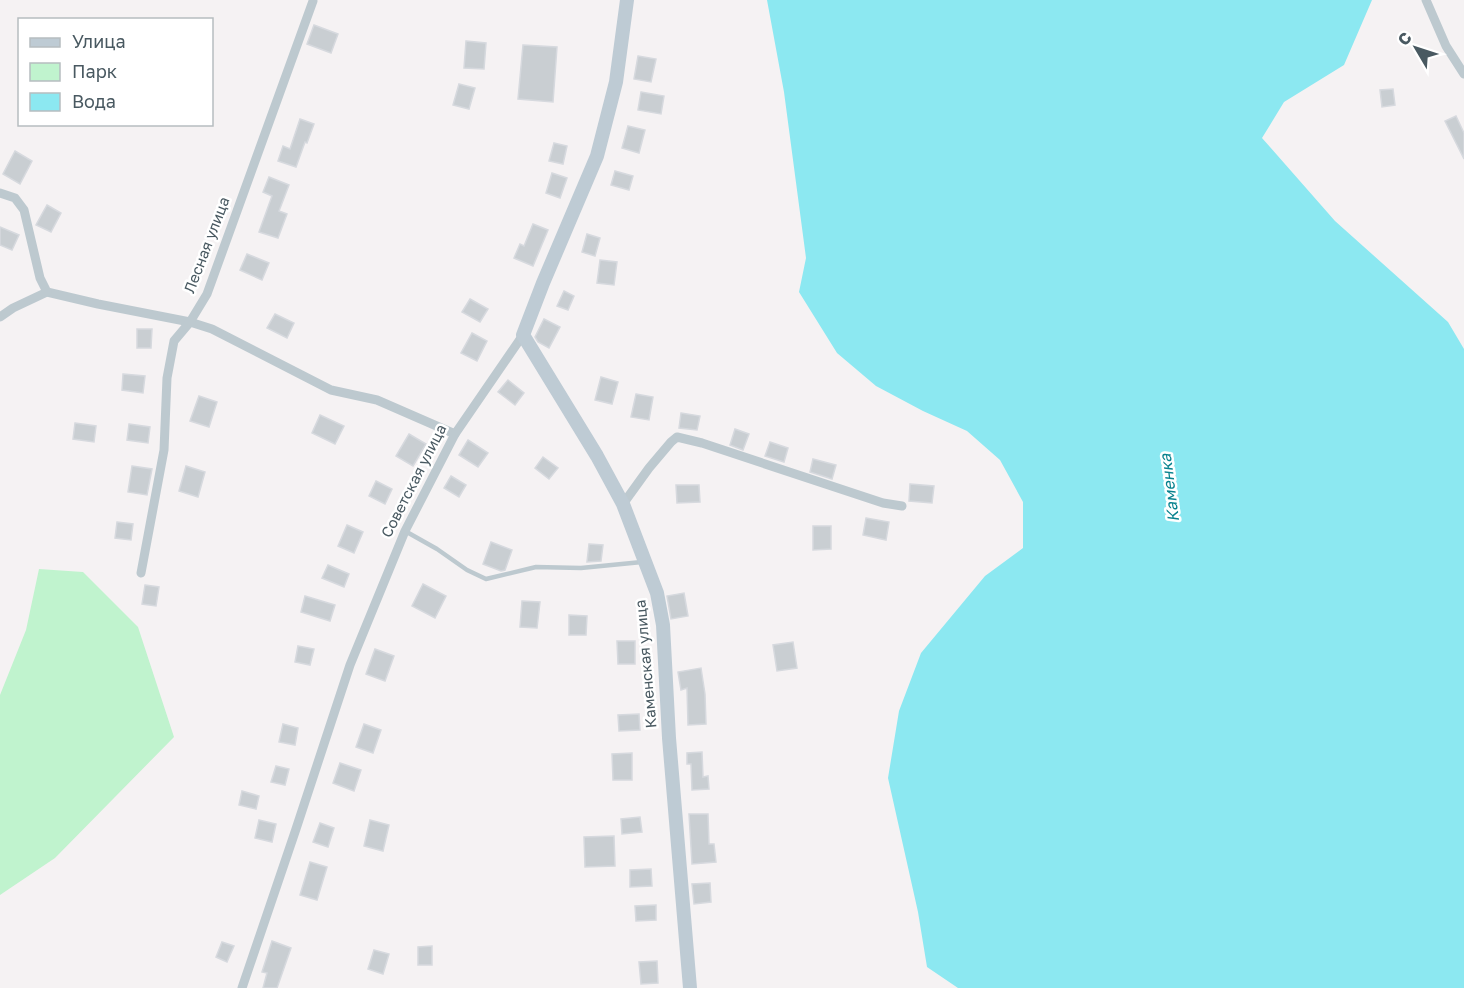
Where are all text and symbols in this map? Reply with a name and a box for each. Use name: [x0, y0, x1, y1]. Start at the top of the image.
legend: [18, 18, 213, 126]
north arrow: [1386, 18, 1446, 78]
text: С: [1393, 28, 1416, 49]
text: Улица: [72, 30, 126, 52]
text: Парк: [72, 60, 117, 82]
text: Вода: [72, 90, 116, 112]
street label: Лесная улица: [179, 194, 233, 295]
street label: Советская улица: [377, 421, 449, 540]
water label: Каменка: [1155, 452, 1183, 523]
street label: Каменская улица: [630, 599, 660, 729]

